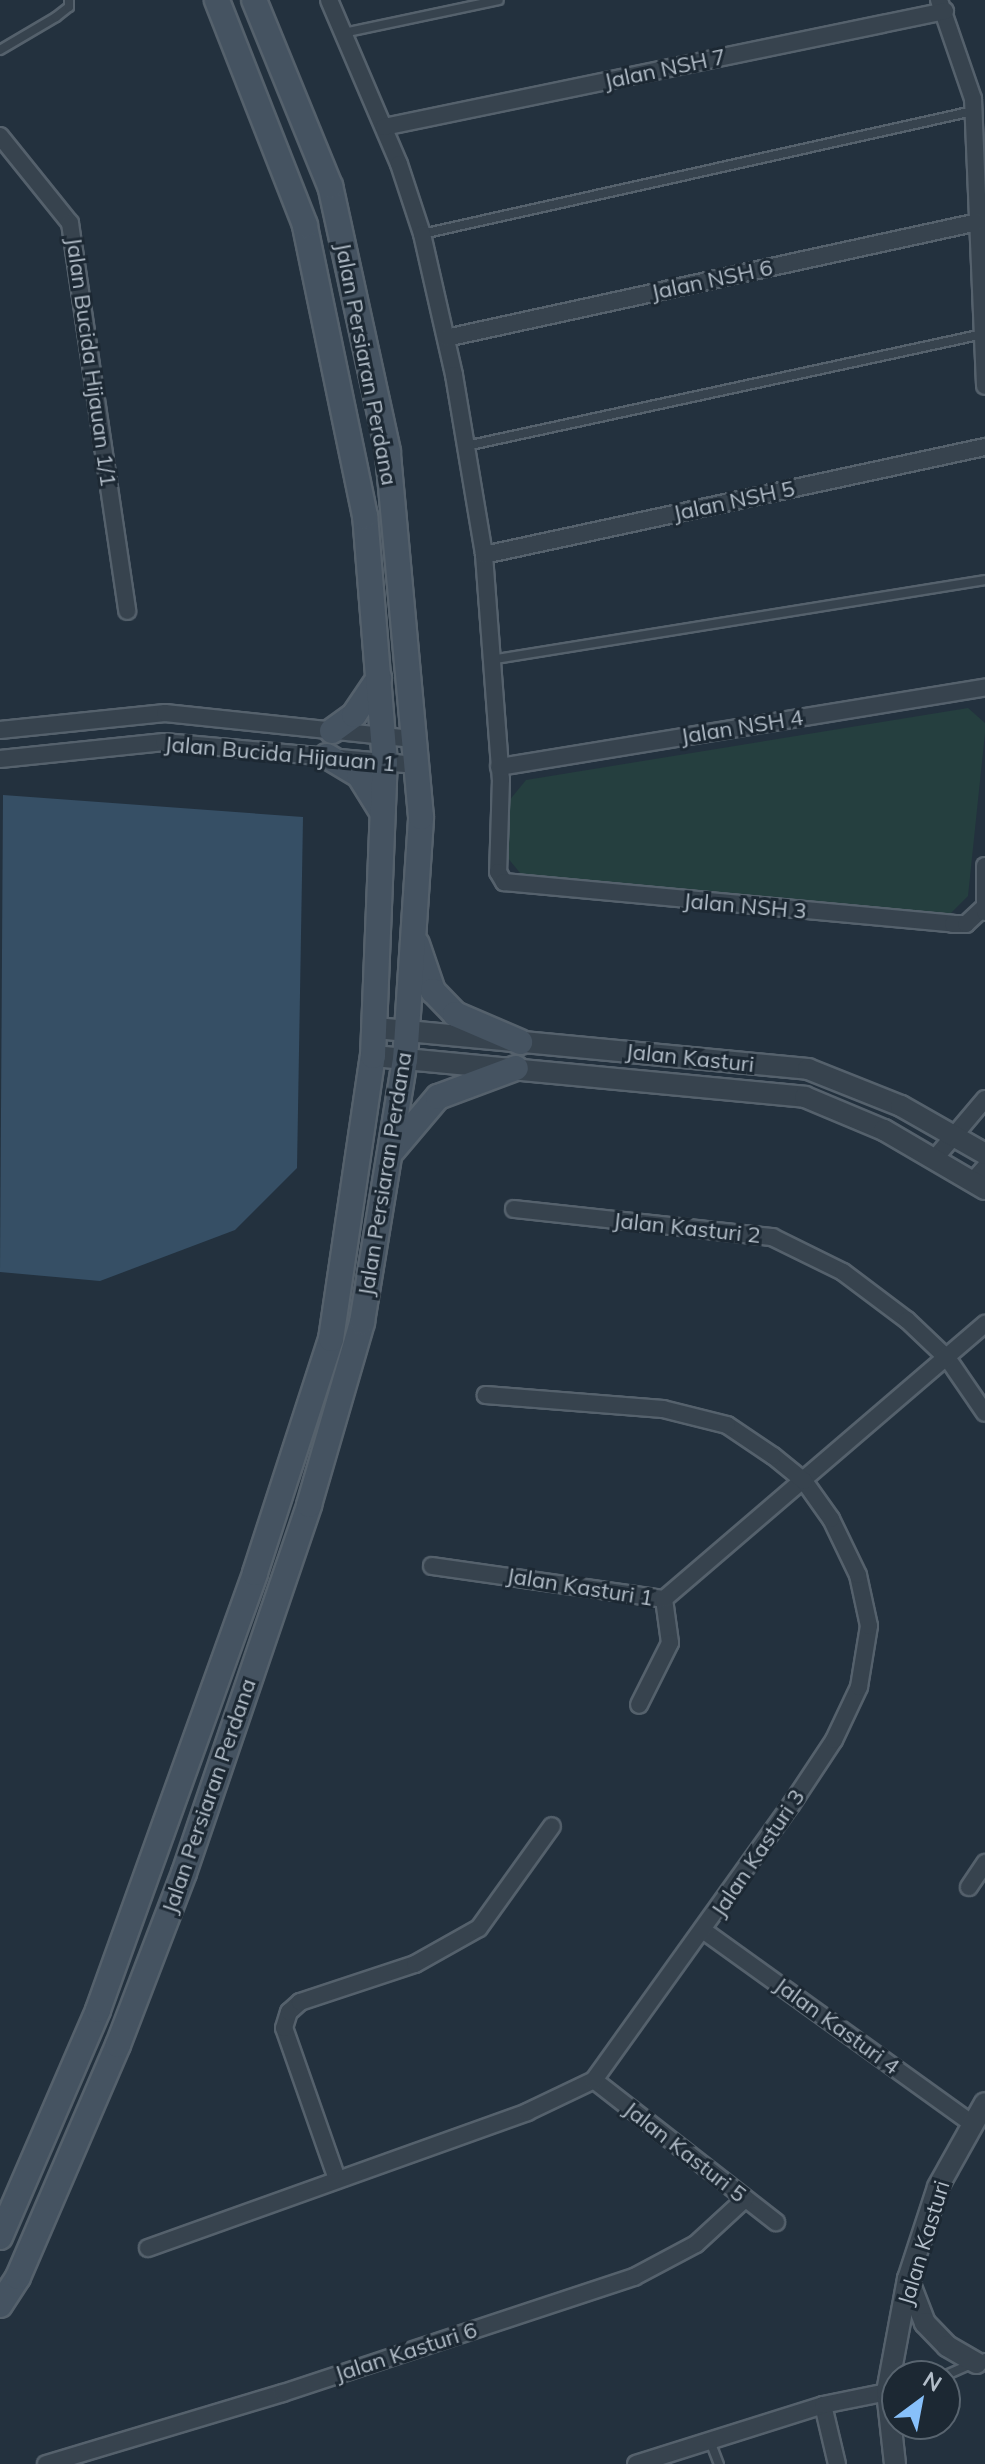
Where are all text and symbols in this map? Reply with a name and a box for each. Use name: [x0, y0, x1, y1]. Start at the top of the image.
street label: Jalan NSH 7: [602, 43, 728, 95]
street label: Jalan Bucida Hijauan 1/1: [60, 236, 122, 488]
street label: Jalan Persiaran Perdana: [330, 241, 402, 487]
street label: Jalan NSH 6: [649, 254, 775, 306]
street label: Jalan NSH 5: [671, 475, 797, 527]
street label: Jalan NSH 4: [679, 704, 805, 750]
street label: Jalan Bucida Hijauan 1: [163, 731, 397, 777]
street label: Jalan NSH 3: [682, 887, 808, 925]
street label: Jalan Kasturi: [624, 1038, 756, 1078]
street label: Jalan Persiaran Perdana: [353, 1050, 417, 1298]
street label: Jalan Kasturi 2: [612, 1207, 762, 1249]
street label: Jalan Kasturi 1: [505, 1562, 655, 1612]
street label: Jalan Persiaran Perdana: [156, 1675, 262, 1917]
street label: Jalan Kasturi 3: [706, 1784, 810, 1922]
street label: Jalan Kasturi 4: [769, 1972, 905, 2080]
street label: Jalan Kasturi 5: [619, 2096, 751, 2208]
street label: Jalan Kasturi: [893, 2177, 955, 2309]
street label: Jalan Kasturi 6: [332, 2317, 480, 2387]
north arrow: [881, 2360, 961, 2440]
text: N: [918, 2365, 947, 2398]

